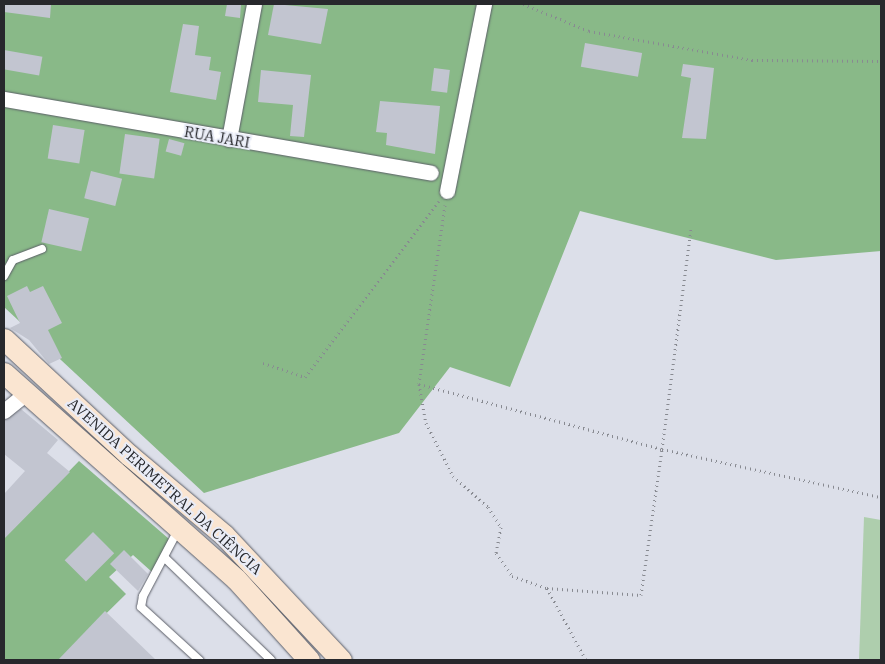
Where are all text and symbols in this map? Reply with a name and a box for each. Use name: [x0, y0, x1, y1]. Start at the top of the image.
street label: RUA JARI: [183, 122, 251, 152]
street label: AVENIDA PERIMETRAL DA CIÊNCIA: [64, 394, 266, 578]

